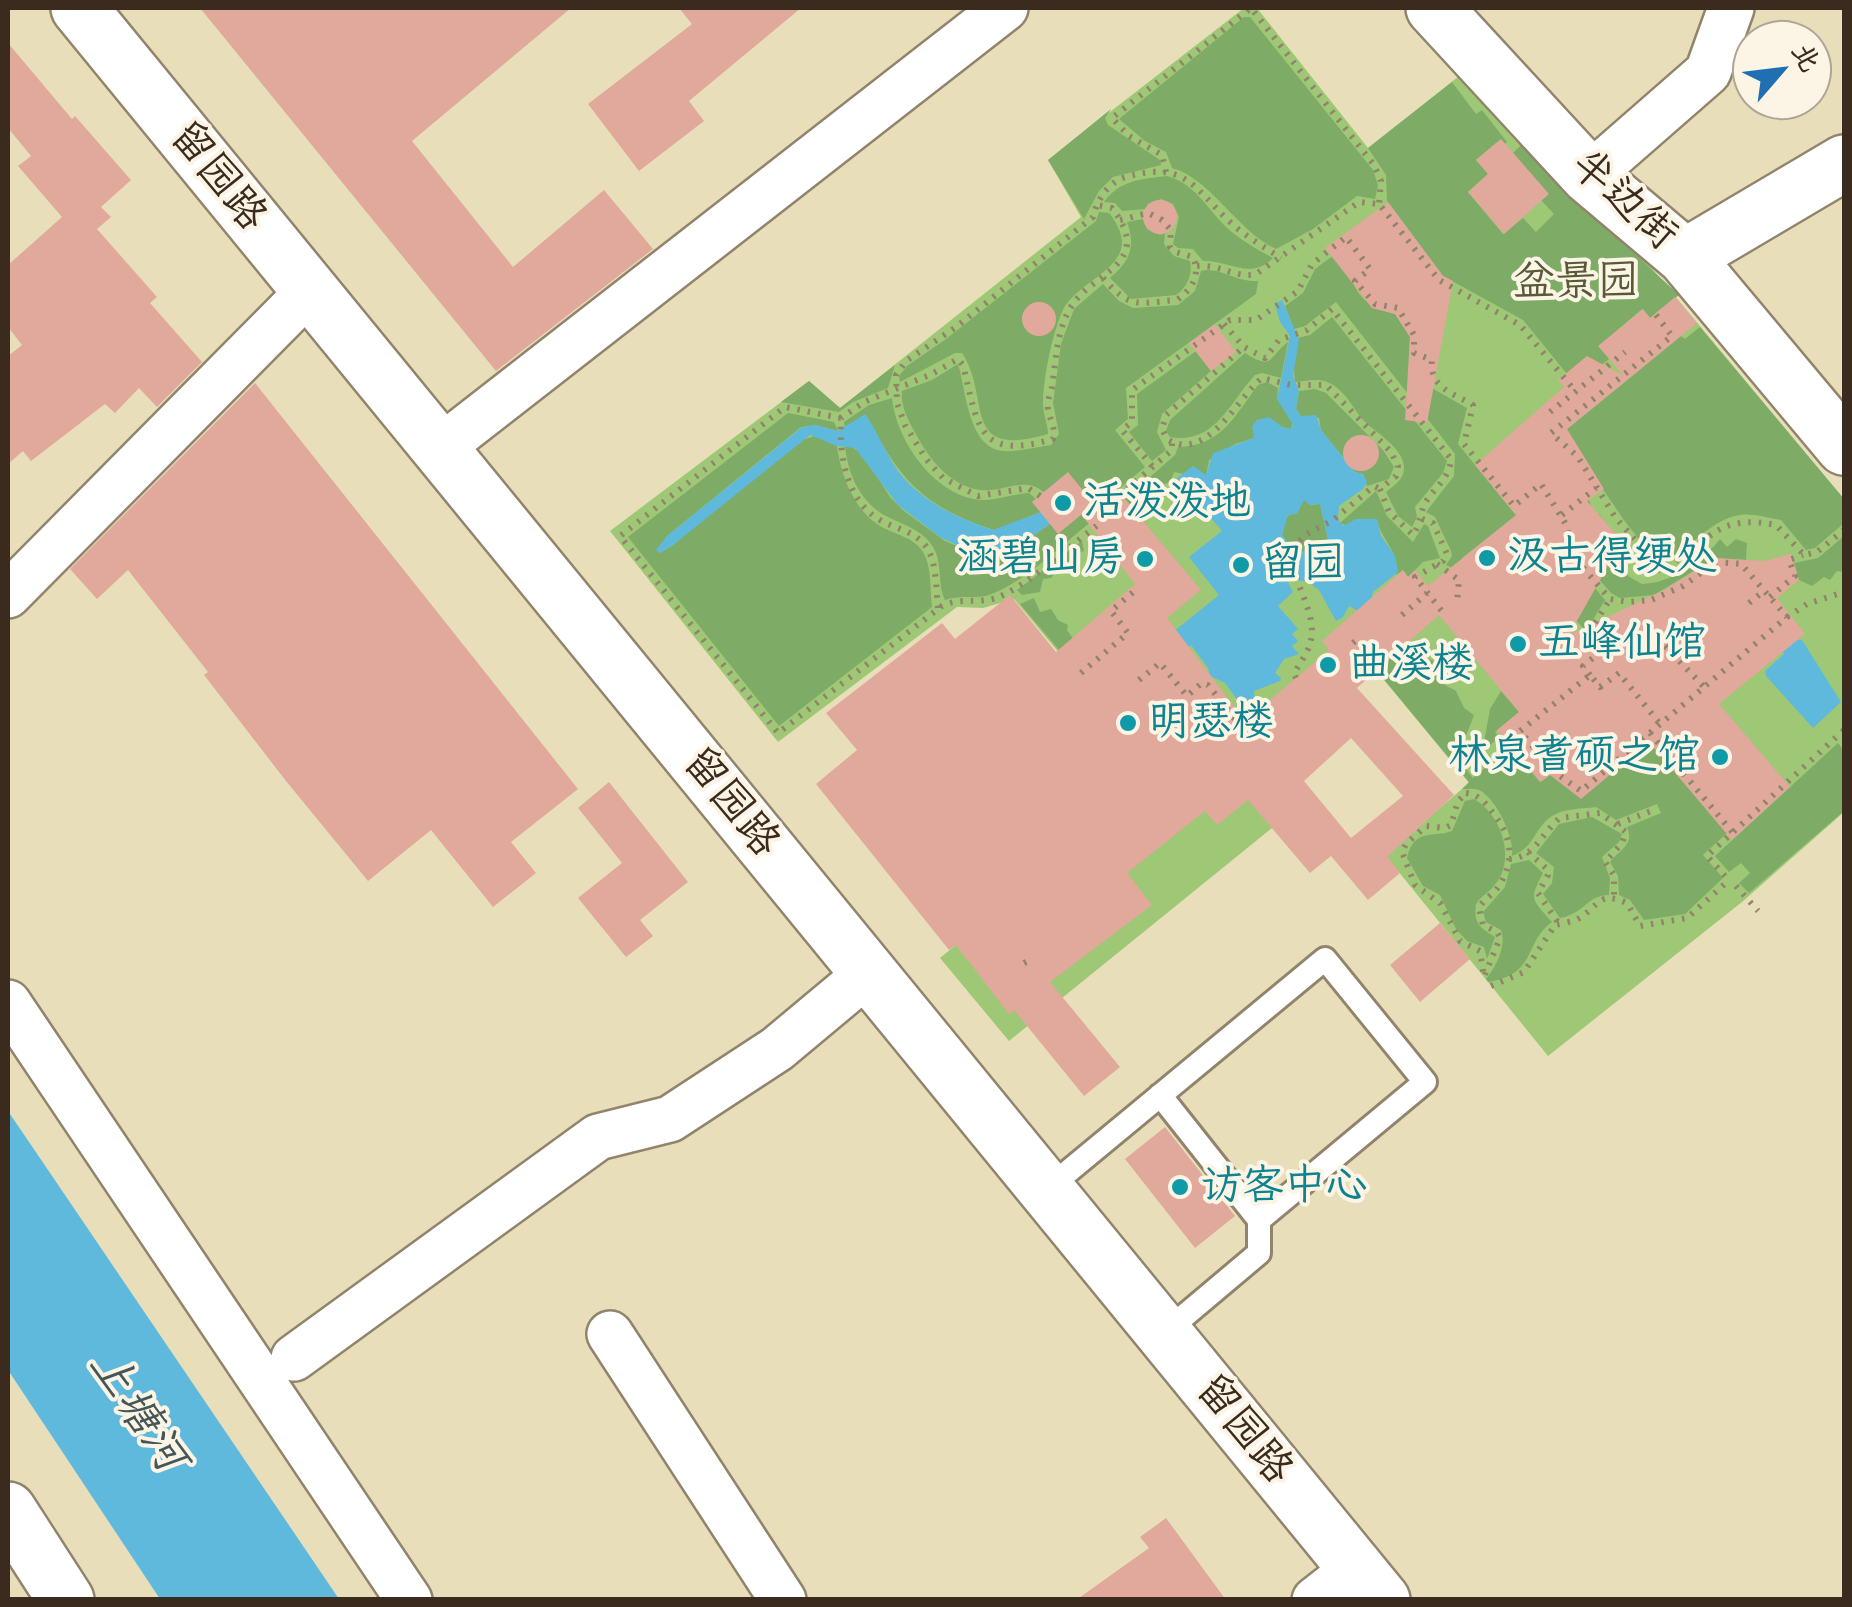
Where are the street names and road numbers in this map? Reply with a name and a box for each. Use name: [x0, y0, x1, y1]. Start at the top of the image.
street label: 留园路: [158, 112, 276, 242]
street label: 半边街: [1559, 140, 1687, 262]
street label: 留园路: [671, 738, 789, 868]
street label: 留园路: [1184, 1365, 1302, 1495]

